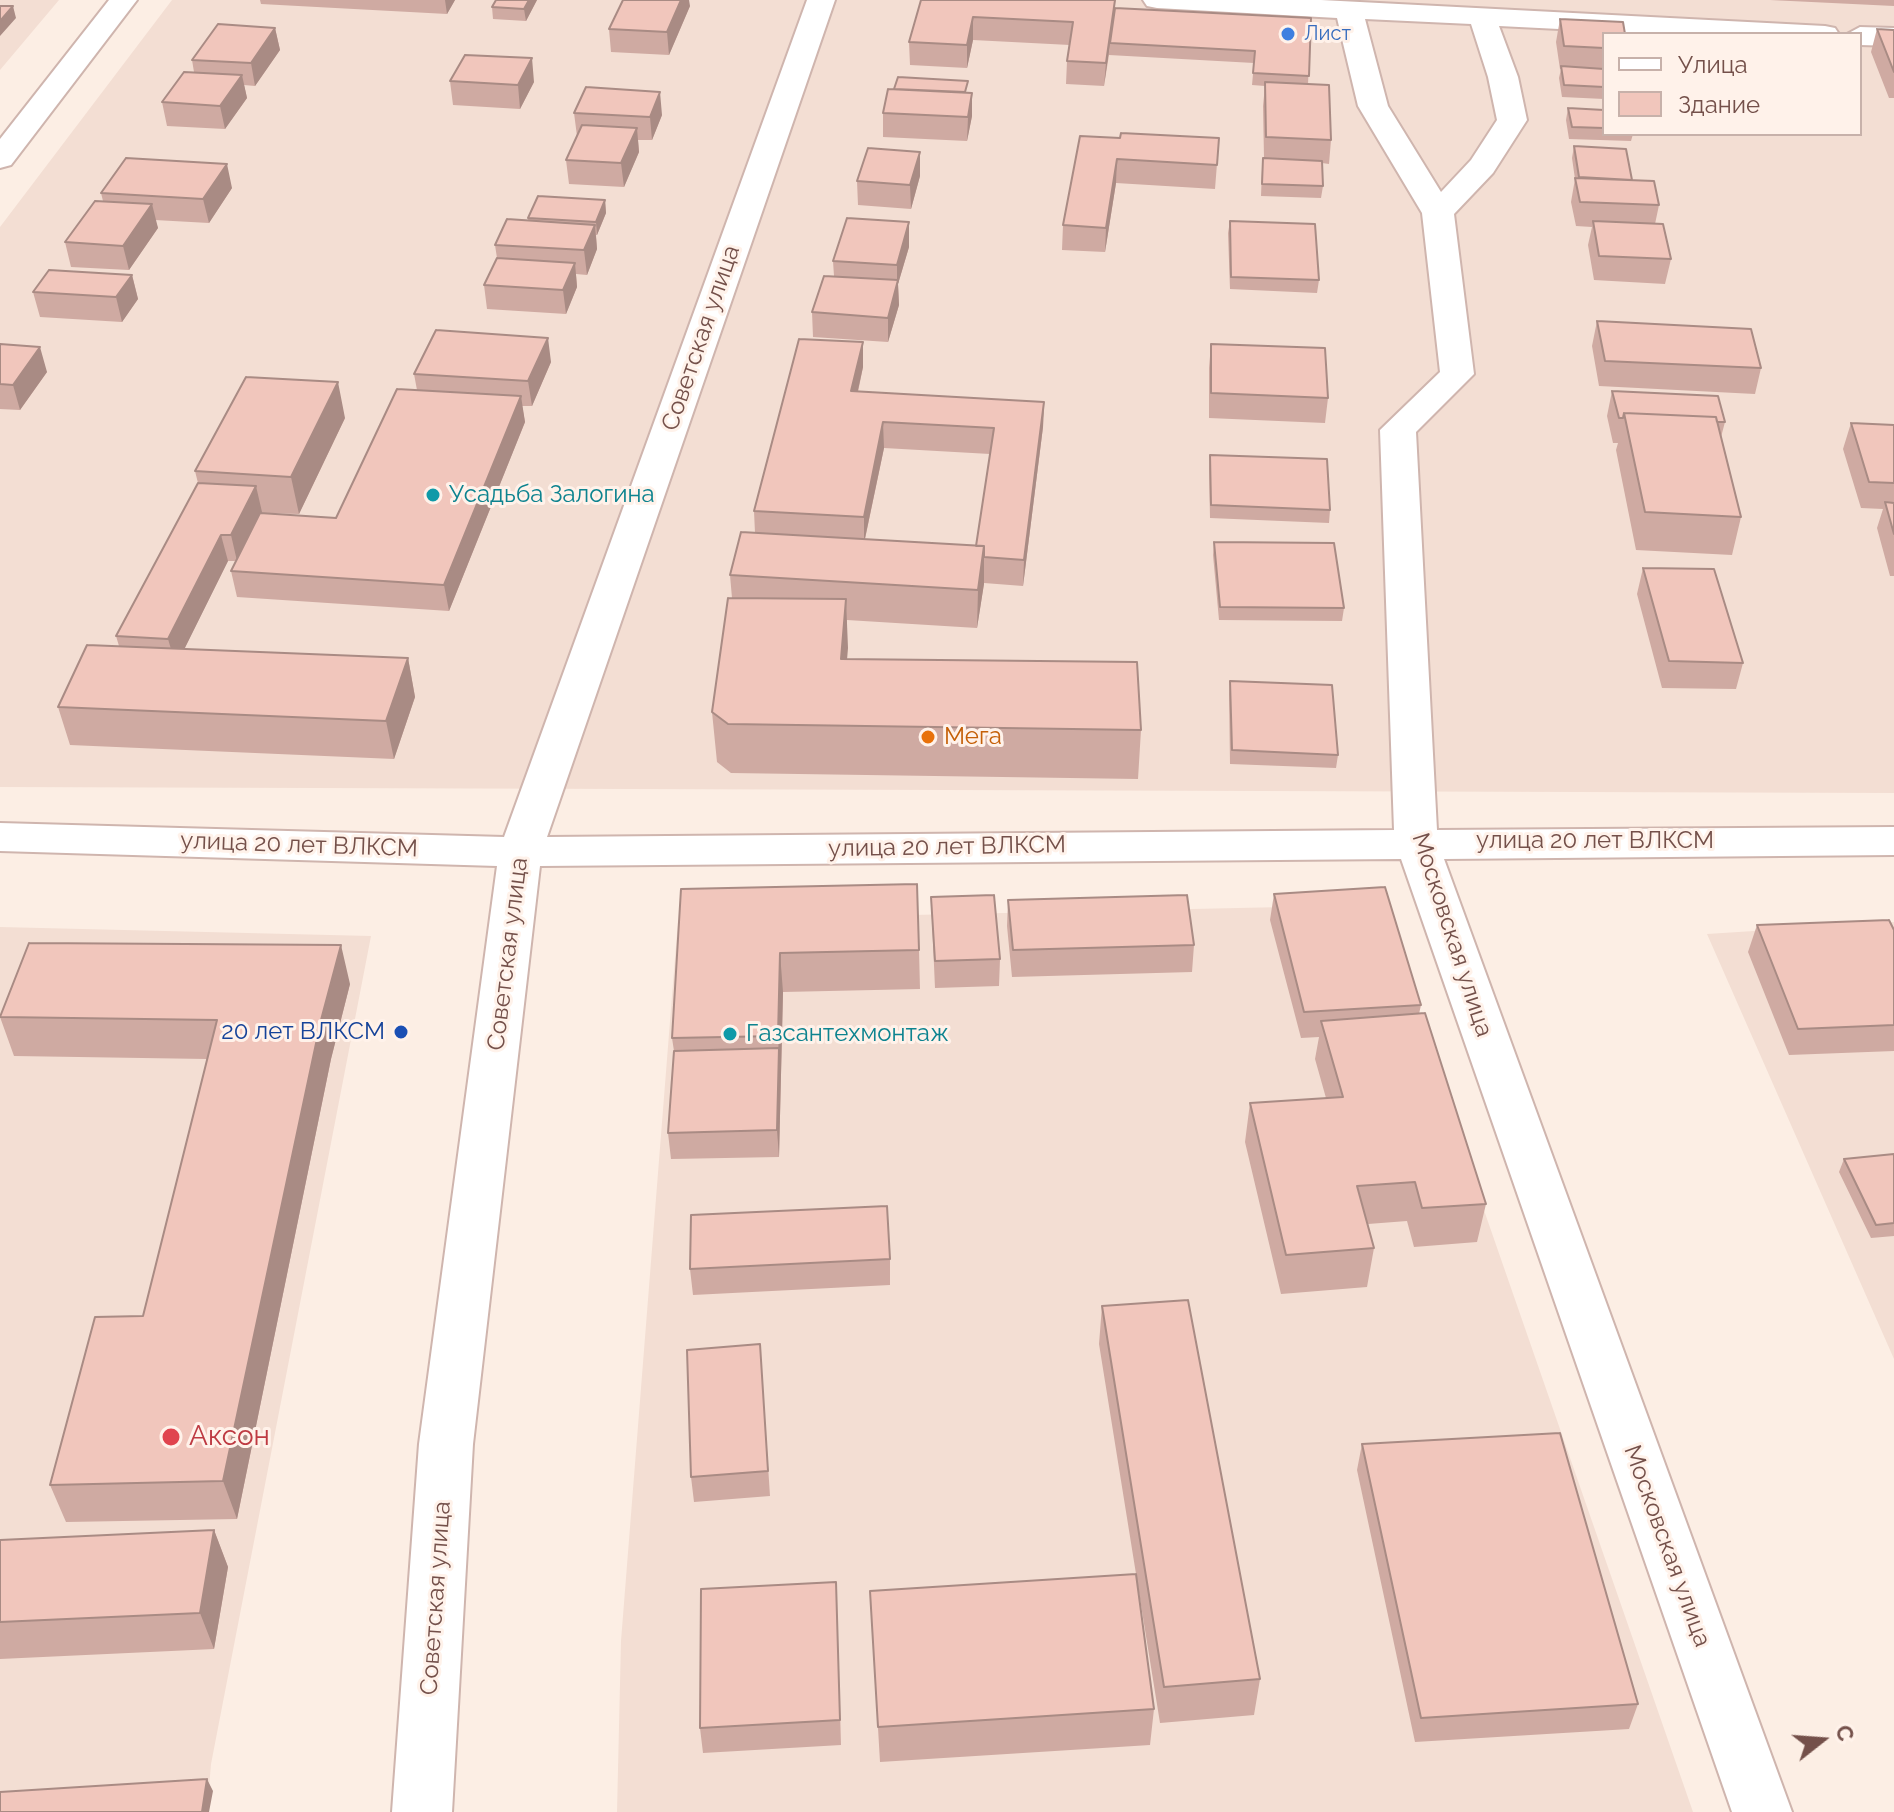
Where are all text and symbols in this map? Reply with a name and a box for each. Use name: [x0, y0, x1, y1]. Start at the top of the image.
place label: Лист: [1304, 22, 1351, 46]
marker: Лист: [1279, 25, 1297, 43]
legend: [1602, 32, 1862, 136]
text: Улица: [1678, 50, 1748, 79]
text: Здание: [1678, 90, 1760, 119]
street label: Советская улица: [656, 241, 746, 435]
place label: Усадьба Залогина: [449, 481, 655, 509]
marker: Усадьба Залогина: [424, 486, 442, 504]
place label: Мега: [944, 723, 1002, 751]
marker: Мега: [919, 728, 937, 746]
street label: улица 20 лет ВЛКСМ: [180, 826, 418, 864]
street label: улица 20 лет ВЛКСМ: [1476, 827, 1714, 855]
street label: Московская улица: [1405, 830, 1499, 1040]
street label: улица 20 лет ВЛКСМ: [828, 831, 1066, 863]
street label: Советская улица: [482, 856, 534, 1052]
place label: 20 лет ВЛКСМ: [221, 1018, 385, 1046]
place label: Газсантехмонтаж: [746, 1020, 949, 1048]
marker: 20 лет ВЛКСМ: [392, 1023, 410, 1041]
marker: Газсантехмонтаж: [721, 1025, 739, 1043]
place label: Аксон: [189, 1420, 270, 1454]
marker: Аксон: [160, 1426, 182, 1448]
street label: Московская улица: [1617, 1441, 1717, 1651]
street label: Советская улица: [415, 1500, 457, 1696]
north arrow: [1782, 1700, 1862, 1780]
text: С: [1830, 1722, 1860, 1744]

